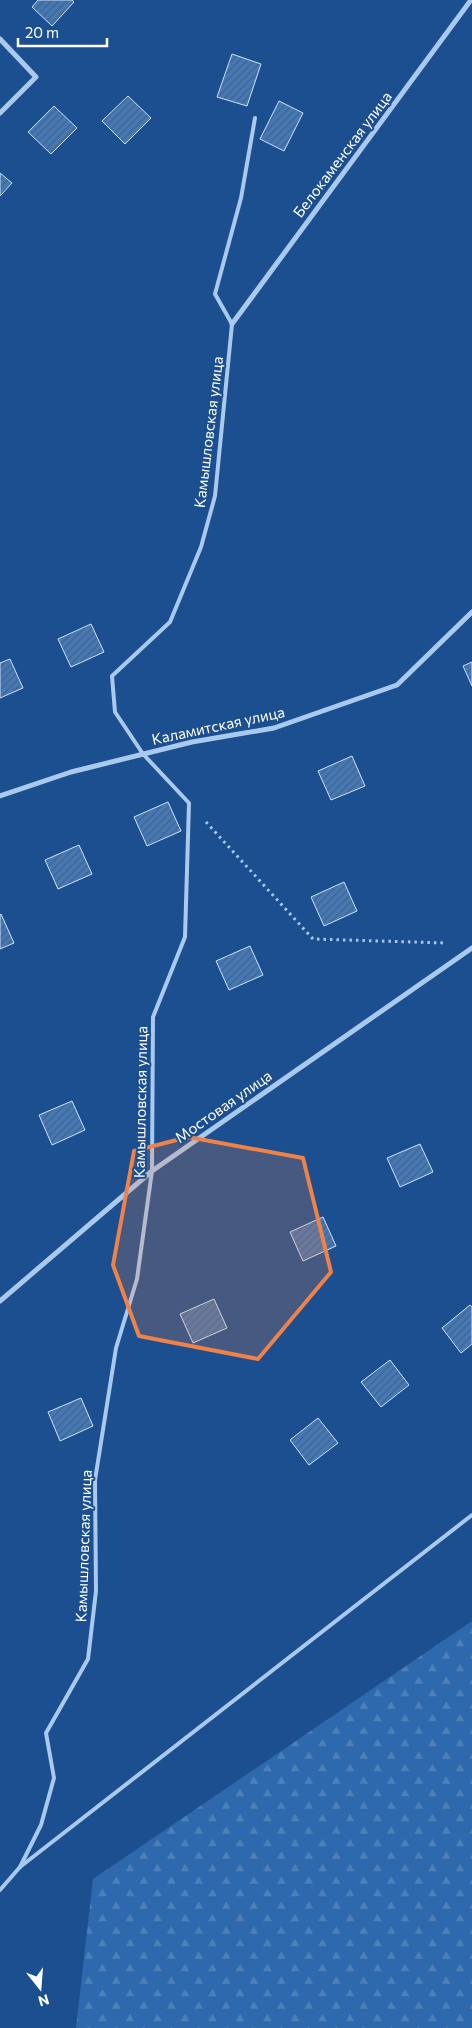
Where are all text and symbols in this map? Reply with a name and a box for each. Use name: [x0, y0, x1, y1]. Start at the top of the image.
scale bar: [18, 15, 106, 47]
text: 20 m: [25, 23, 59, 41]
street label: Белокаменская улица: [289, 88, 395, 220]
street label: Камышловская улица: [190, 355, 226, 509]
street label: Каламитская улица: [150, 702, 286, 748]
street label: Камышловская улица: [130, 1026, 150, 1178]
street label: Мостовая улица: [171, 1066, 275, 1146]
street label: Камышловская улица: [71, 1470, 95, 1622]
north arrow: [15, 1963, 65, 2013]
text: N: [36, 1991, 51, 2011]

